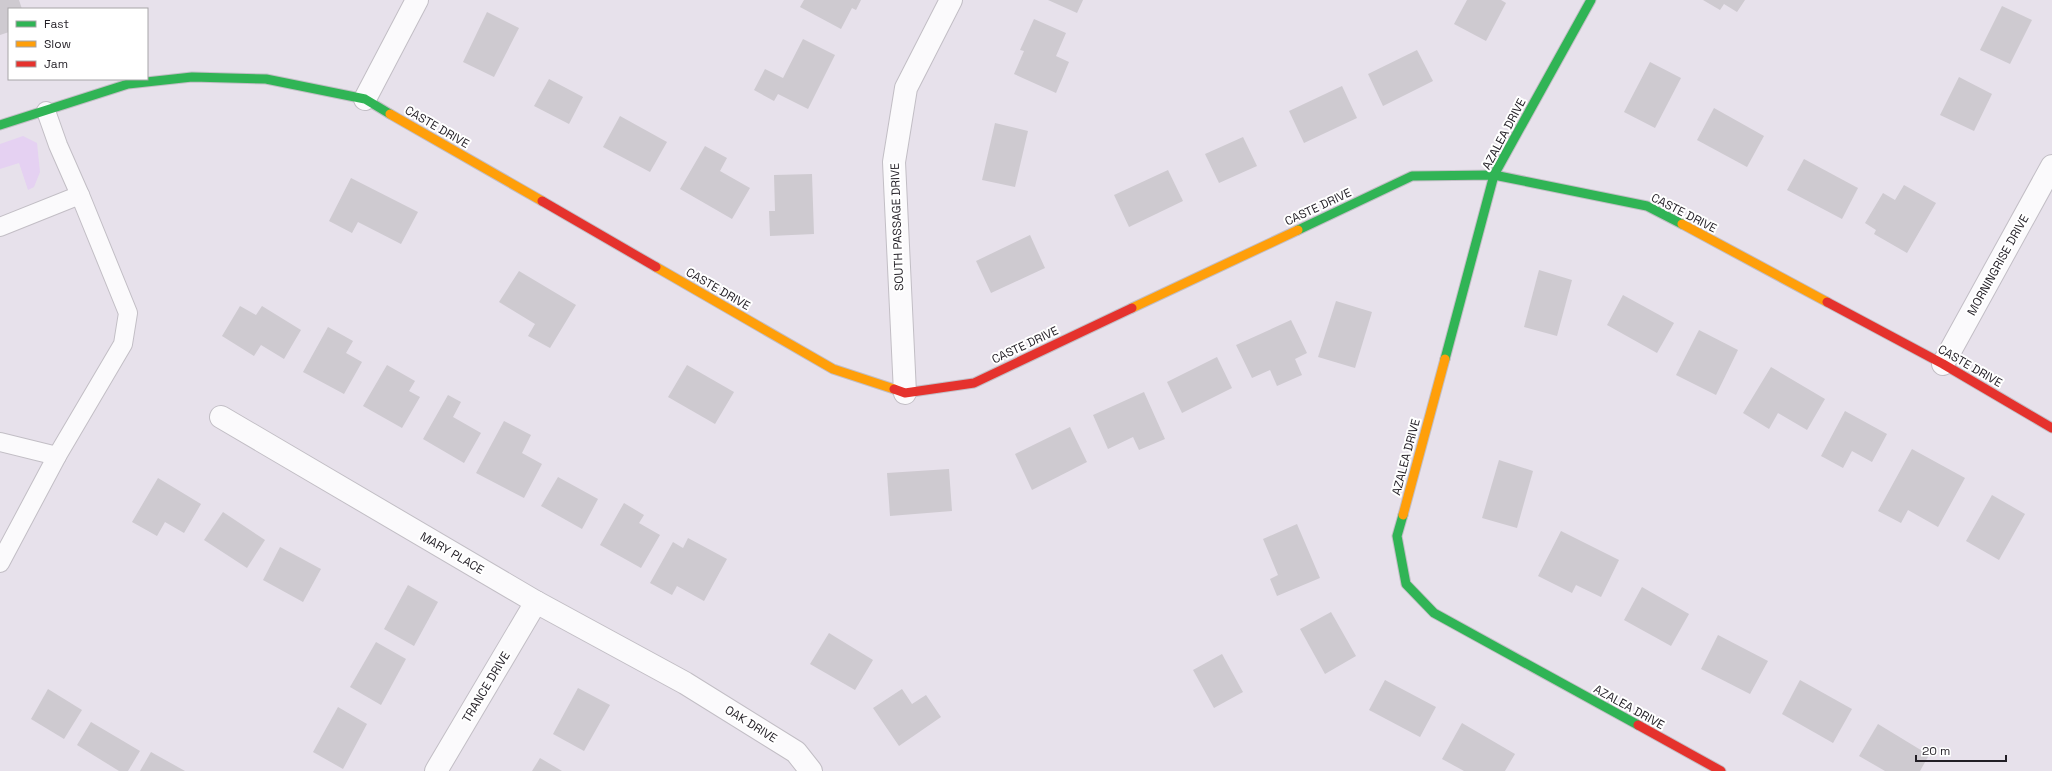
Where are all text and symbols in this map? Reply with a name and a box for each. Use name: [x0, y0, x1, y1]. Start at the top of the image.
legend: [8, 8, 148, 80]
text: Fast: [44, 16, 69, 32]
text: Slow: [44, 36, 71, 52]
text: Jam: [44, 56, 68, 72]
street label: AZALEA DRIVE: [1479, 95, 1530, 172]
street label: CASTE DRIVE: [402, 102, 472, 152]
street label: SOUTH PASSAGE DRIVE: [887, 163, 907, 291]
street label: CASTE DRIVE: [1282, 184, 1354, 229]
street label: CASTE DRIVE: [1648, 190, 1720, 237]
street label: MORNINGRISE DRIVE: [1964, 211, 2033, 318]
street label: CASTE DRIVE: [683, 264, 753, 314]
street label: CASTE DRIVE: [989, 322, 1061, 367]
street label: CASTE DRIVE: [1935, 341, 2005, 391]
street label: AZALEA DRIVE: [1388, 417, 1424, 497]
street label: MARY PLACE: [417, 528, 487, 578]
street label: TRANCE DRIVE: [458, 648, 514, 726]
street label: AZALEA DRIVE: [1591, 681, 1667, 733]
street label: OAK DRIVE: [722, 702, 780, 746]
scale bar: [1916, 737, 2006, 763]
text: 20 m: [1922, 743, 1950, 759]

